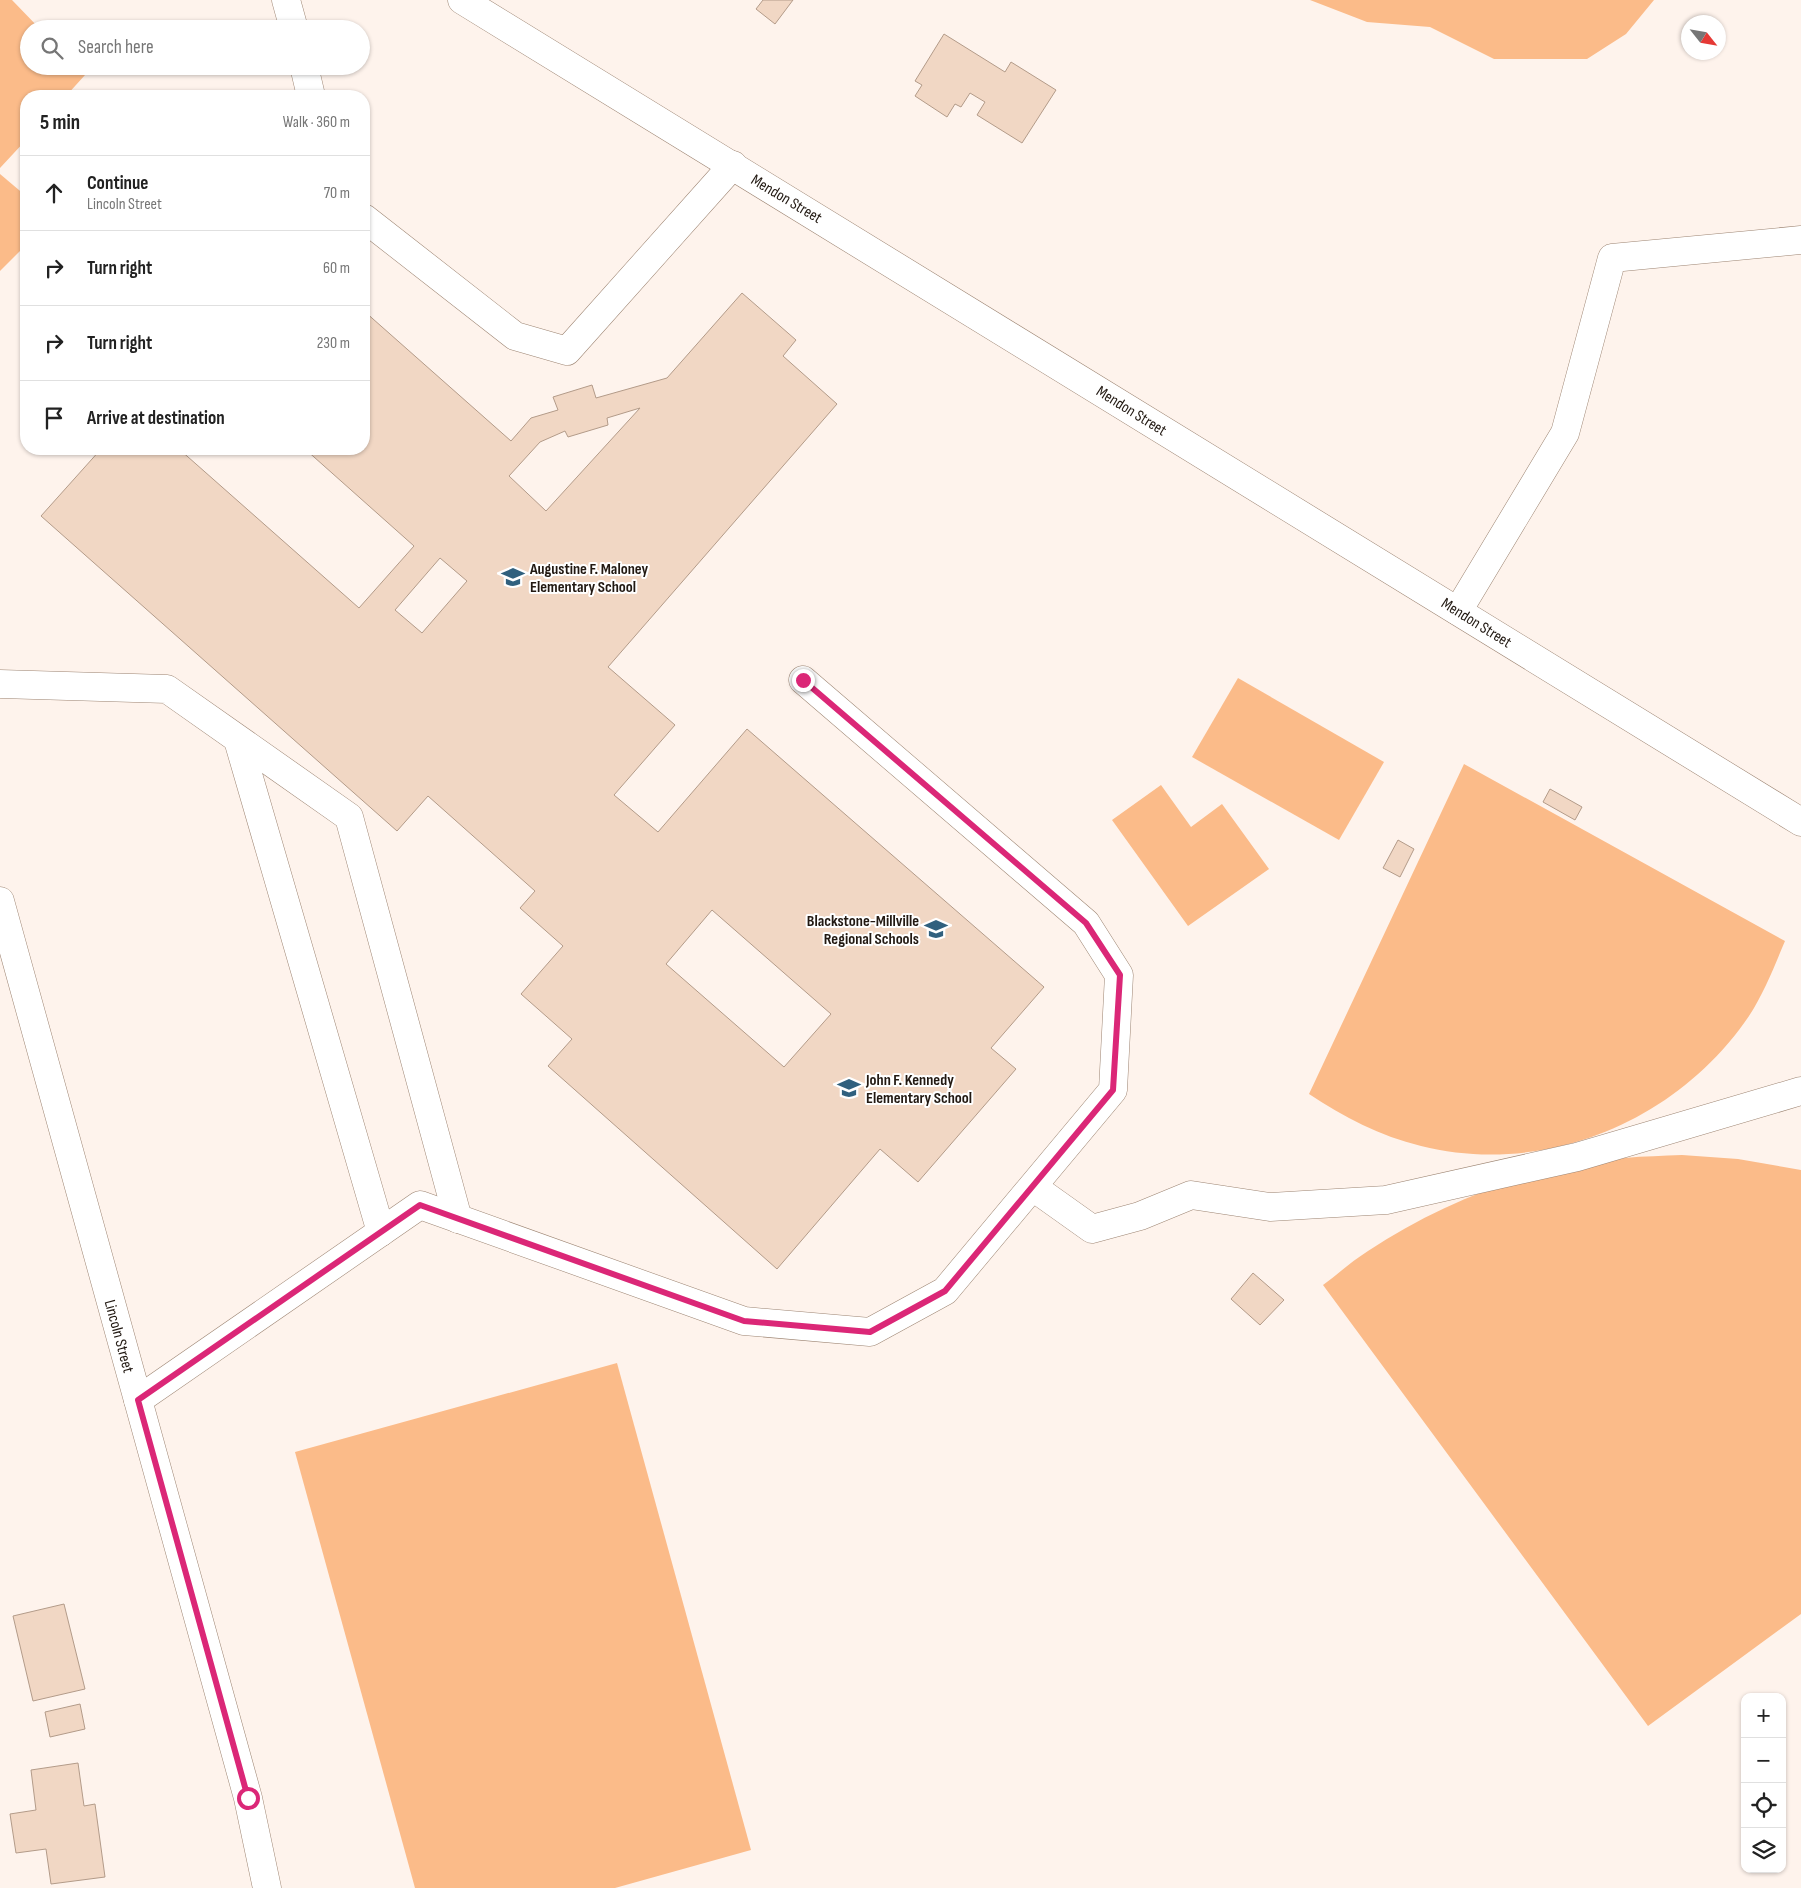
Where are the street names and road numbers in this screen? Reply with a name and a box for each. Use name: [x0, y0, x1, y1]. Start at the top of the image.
street label: Mendon Street: [747, 171, 825, 228]
street label: Mendon Street: [1093, 382, 1170, 440]
street label: Mendon Street: [1438, 594, 1515, 652]
street label: Lincoln Street: [100, 1298, 137, 1375]

